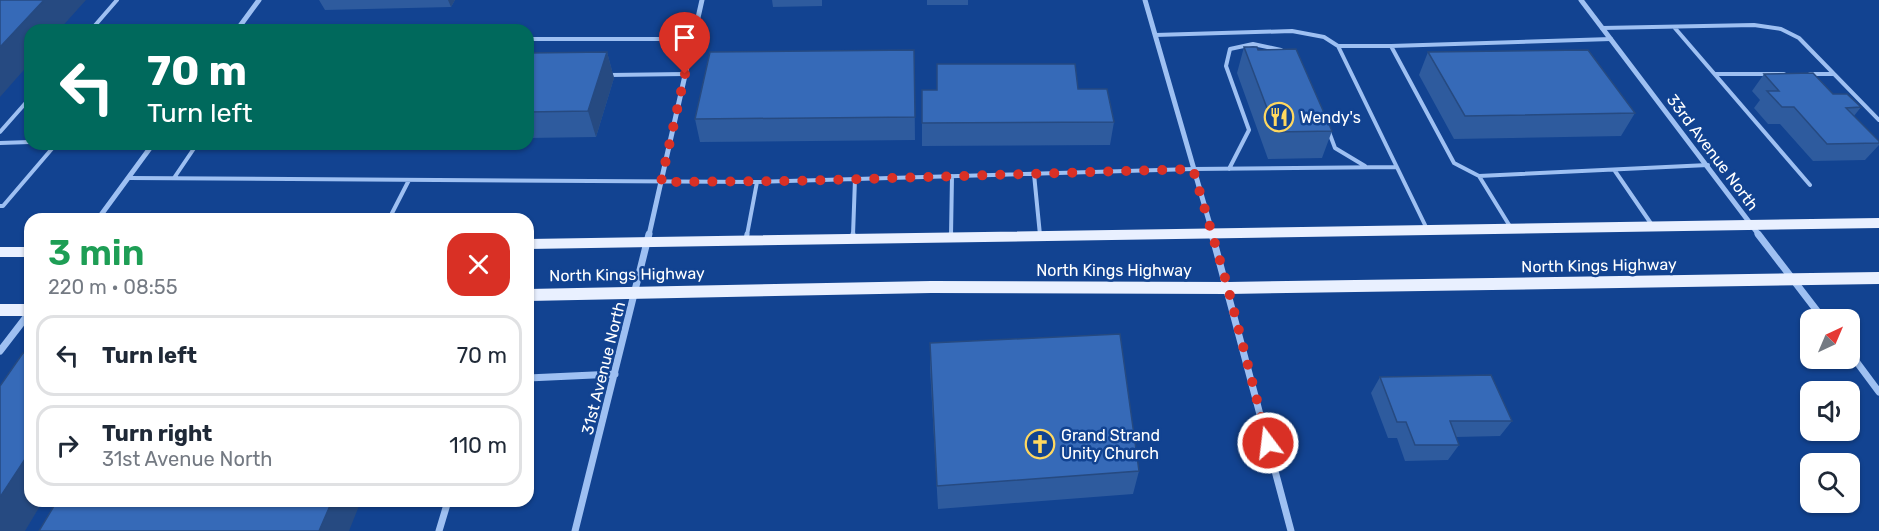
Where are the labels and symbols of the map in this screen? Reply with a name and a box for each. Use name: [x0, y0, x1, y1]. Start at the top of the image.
pin: [659, 12, 710, 74]
street label: 33rd Avenue North: [1663, 90, 1762, 214]
restaurant icon: Wendy's: [1263, 101, 1295, 133]
place label: Wendy's: [1300, 108, 1361, 127]
street label: North Kings Highway: [1521, 255, 1677, 276]
street label: North Kings Highway: [1036, 261, 1192, 280]
street label: North Kings Highway: [549, 264, 705, 285]
street label: 31st Avenue North: [578, 300, 629, 437]
north arrow: [1800, 309, 1860, 369]
position arrow: [1236, 411, 1300, 475]
place label: Grand Strand Unity Church: [1061, 426, 1160, 463]
church icon: Grand Strand Unity Church: [1024, 428, 1056, 460]

